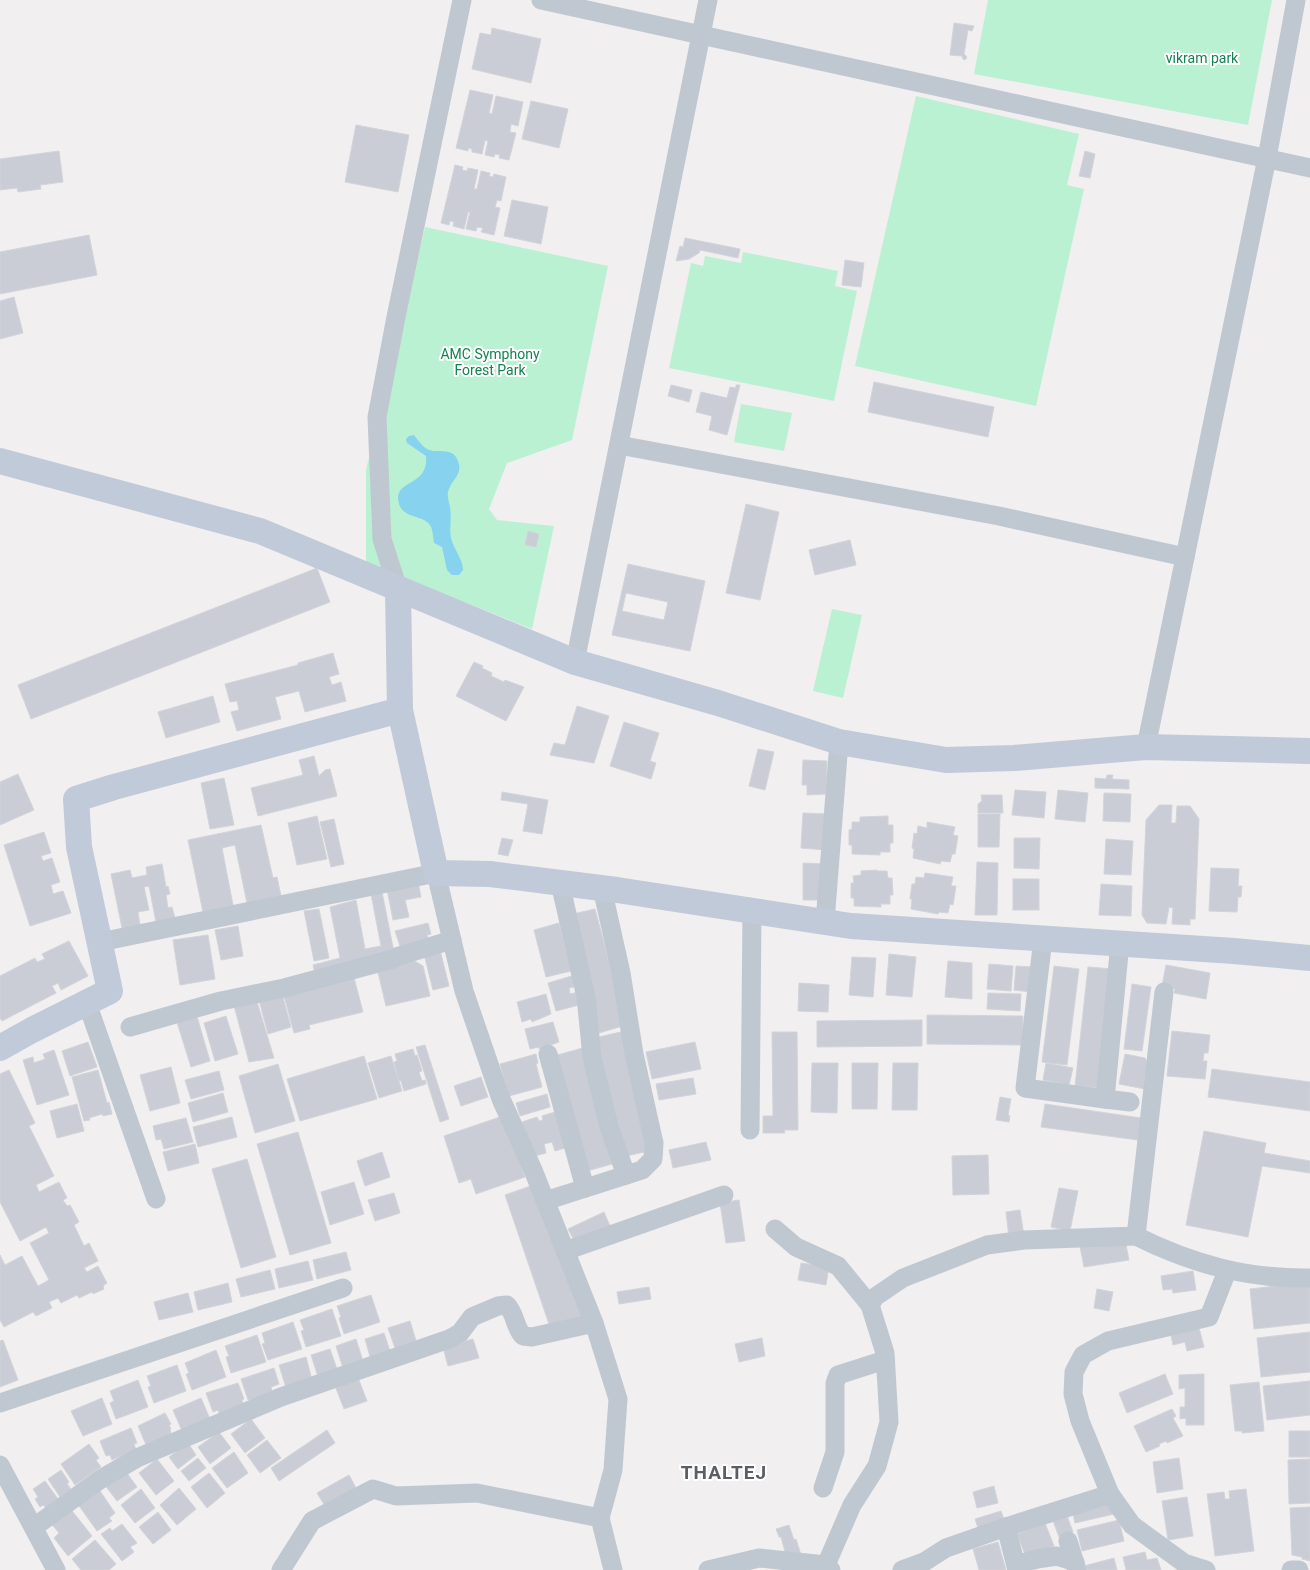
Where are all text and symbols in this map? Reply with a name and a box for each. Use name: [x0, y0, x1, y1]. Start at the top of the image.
park label: vikram park: [1166, 50, 1239, 66]
park label: AMC Symphony Forest Park: [440, 346, 540, 378]
district label: THALTEJ: [681, 1461, 767, 1484]

